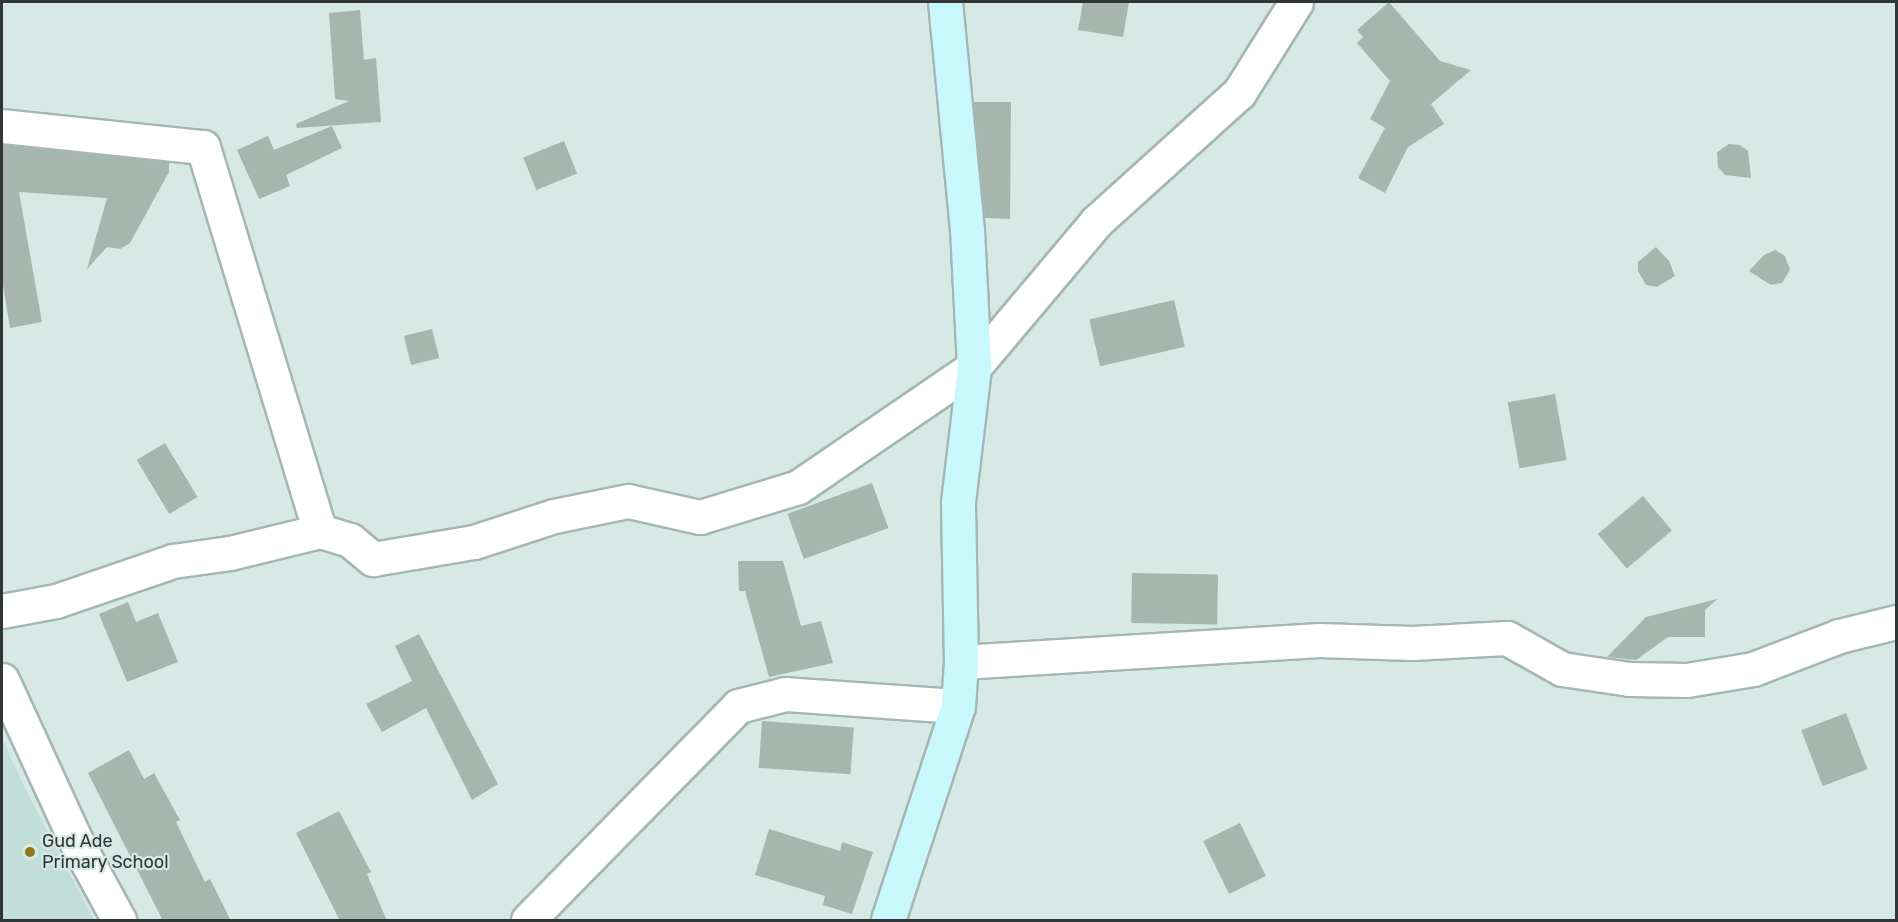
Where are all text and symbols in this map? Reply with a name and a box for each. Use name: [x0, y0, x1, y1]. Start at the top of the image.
place label: Gud Ade Primary School: [42, 831, 169, 874]
marker: Gud Ade Primary School: [23, 845, 37, 859]

